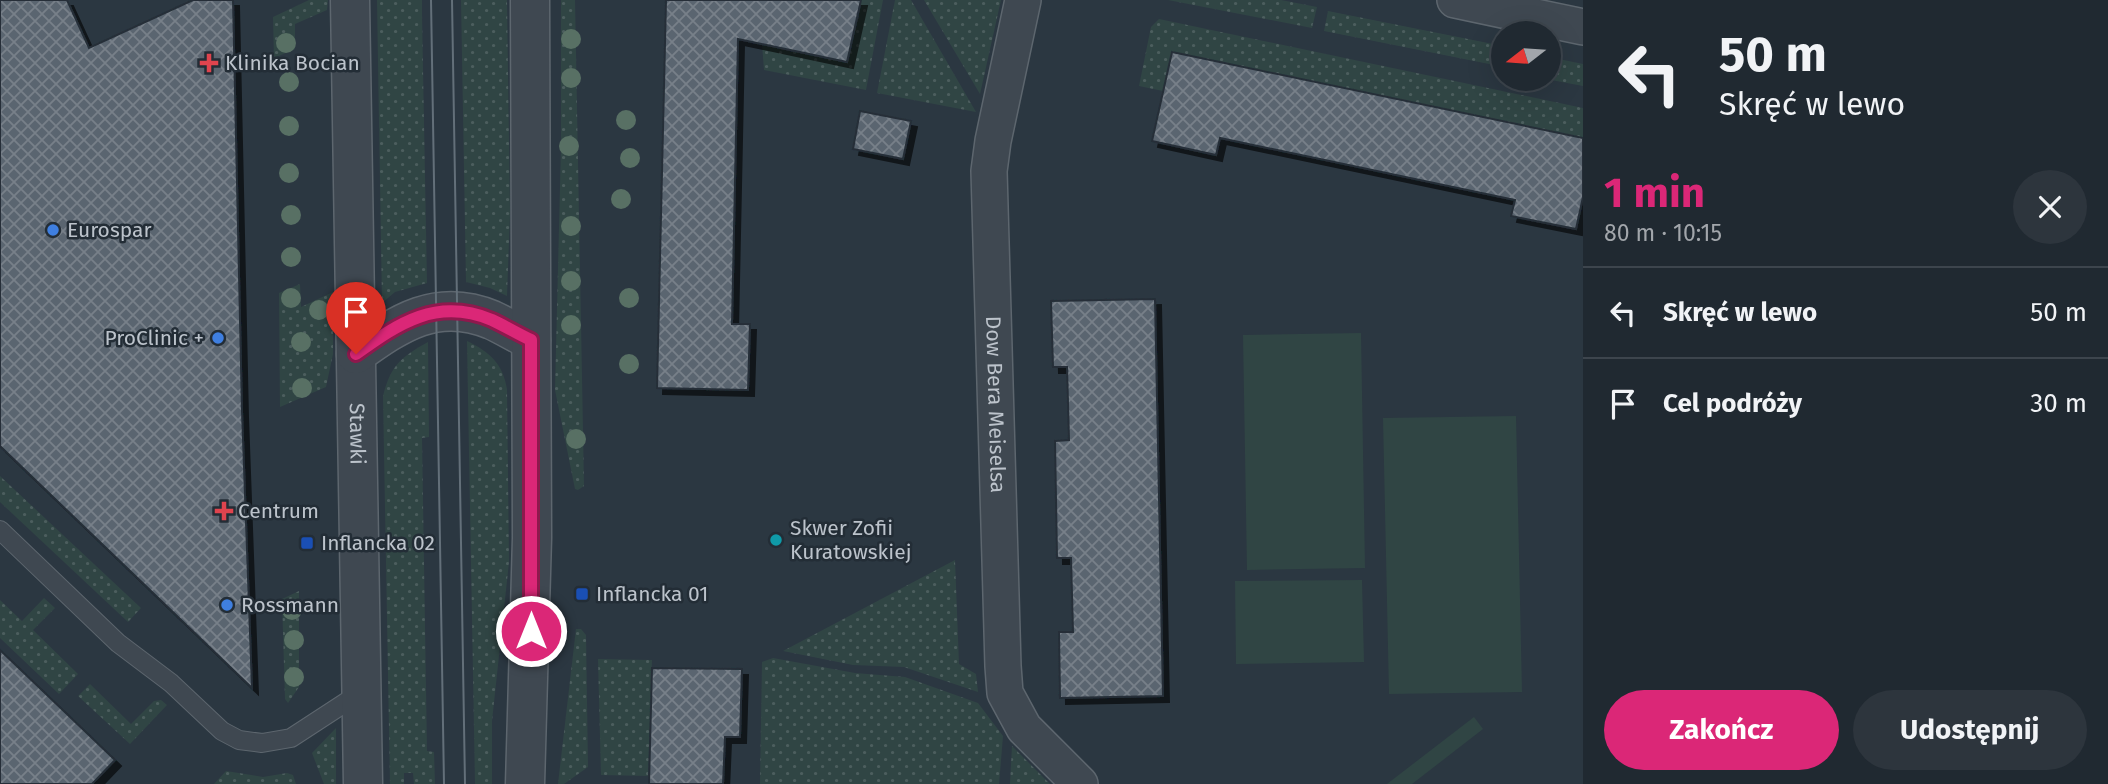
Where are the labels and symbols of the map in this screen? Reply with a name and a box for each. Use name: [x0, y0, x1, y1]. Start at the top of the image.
north arrow: [1491, 21, 1561, 91]
place label: Klinika Bocian: [225, 50, 360, 76]
marker: Klinika Bocian: [199, 53, 219, 73]
place label: Eurospar: [67, 217, 151, 243]
marker: Eurospar: [45, 222, 61, 238]
pin: [326, 282, 386, 354]
street label: Dow Bera Meiselsa: [980, 316, 1011, 493]
place label: ProClinic +: [105, 325, 204, 351]
marker: ProClinic +: [210, 330, 226, 346]
street label: Stawki: [344, 403, 371, 465]
place label: Centrum: [238, 498, 319, 524]
marker: Centrum: [216, 503, 232, 519]
place label: Skwer Zofii Kuratowskiej: [790, 515, 912, 565]
place label: Inflancka 02: [321, 530, 435, 556]
marker: Skwer Zofii Kuratowskiej: [768, 532, 784, 548]
marker: Inflancka 02: [299, 535, 315, 551]
place label: Inflancka 01: [596, 581, 708, 607]
marker: Inflancka 01: [574, 586, 590, 602]
place label: Rossmann: [241, 592, 339, 618]
position arrow: [494, 594, 568, 668]
marker: Rossmann: [219, 597, 235, 613]

